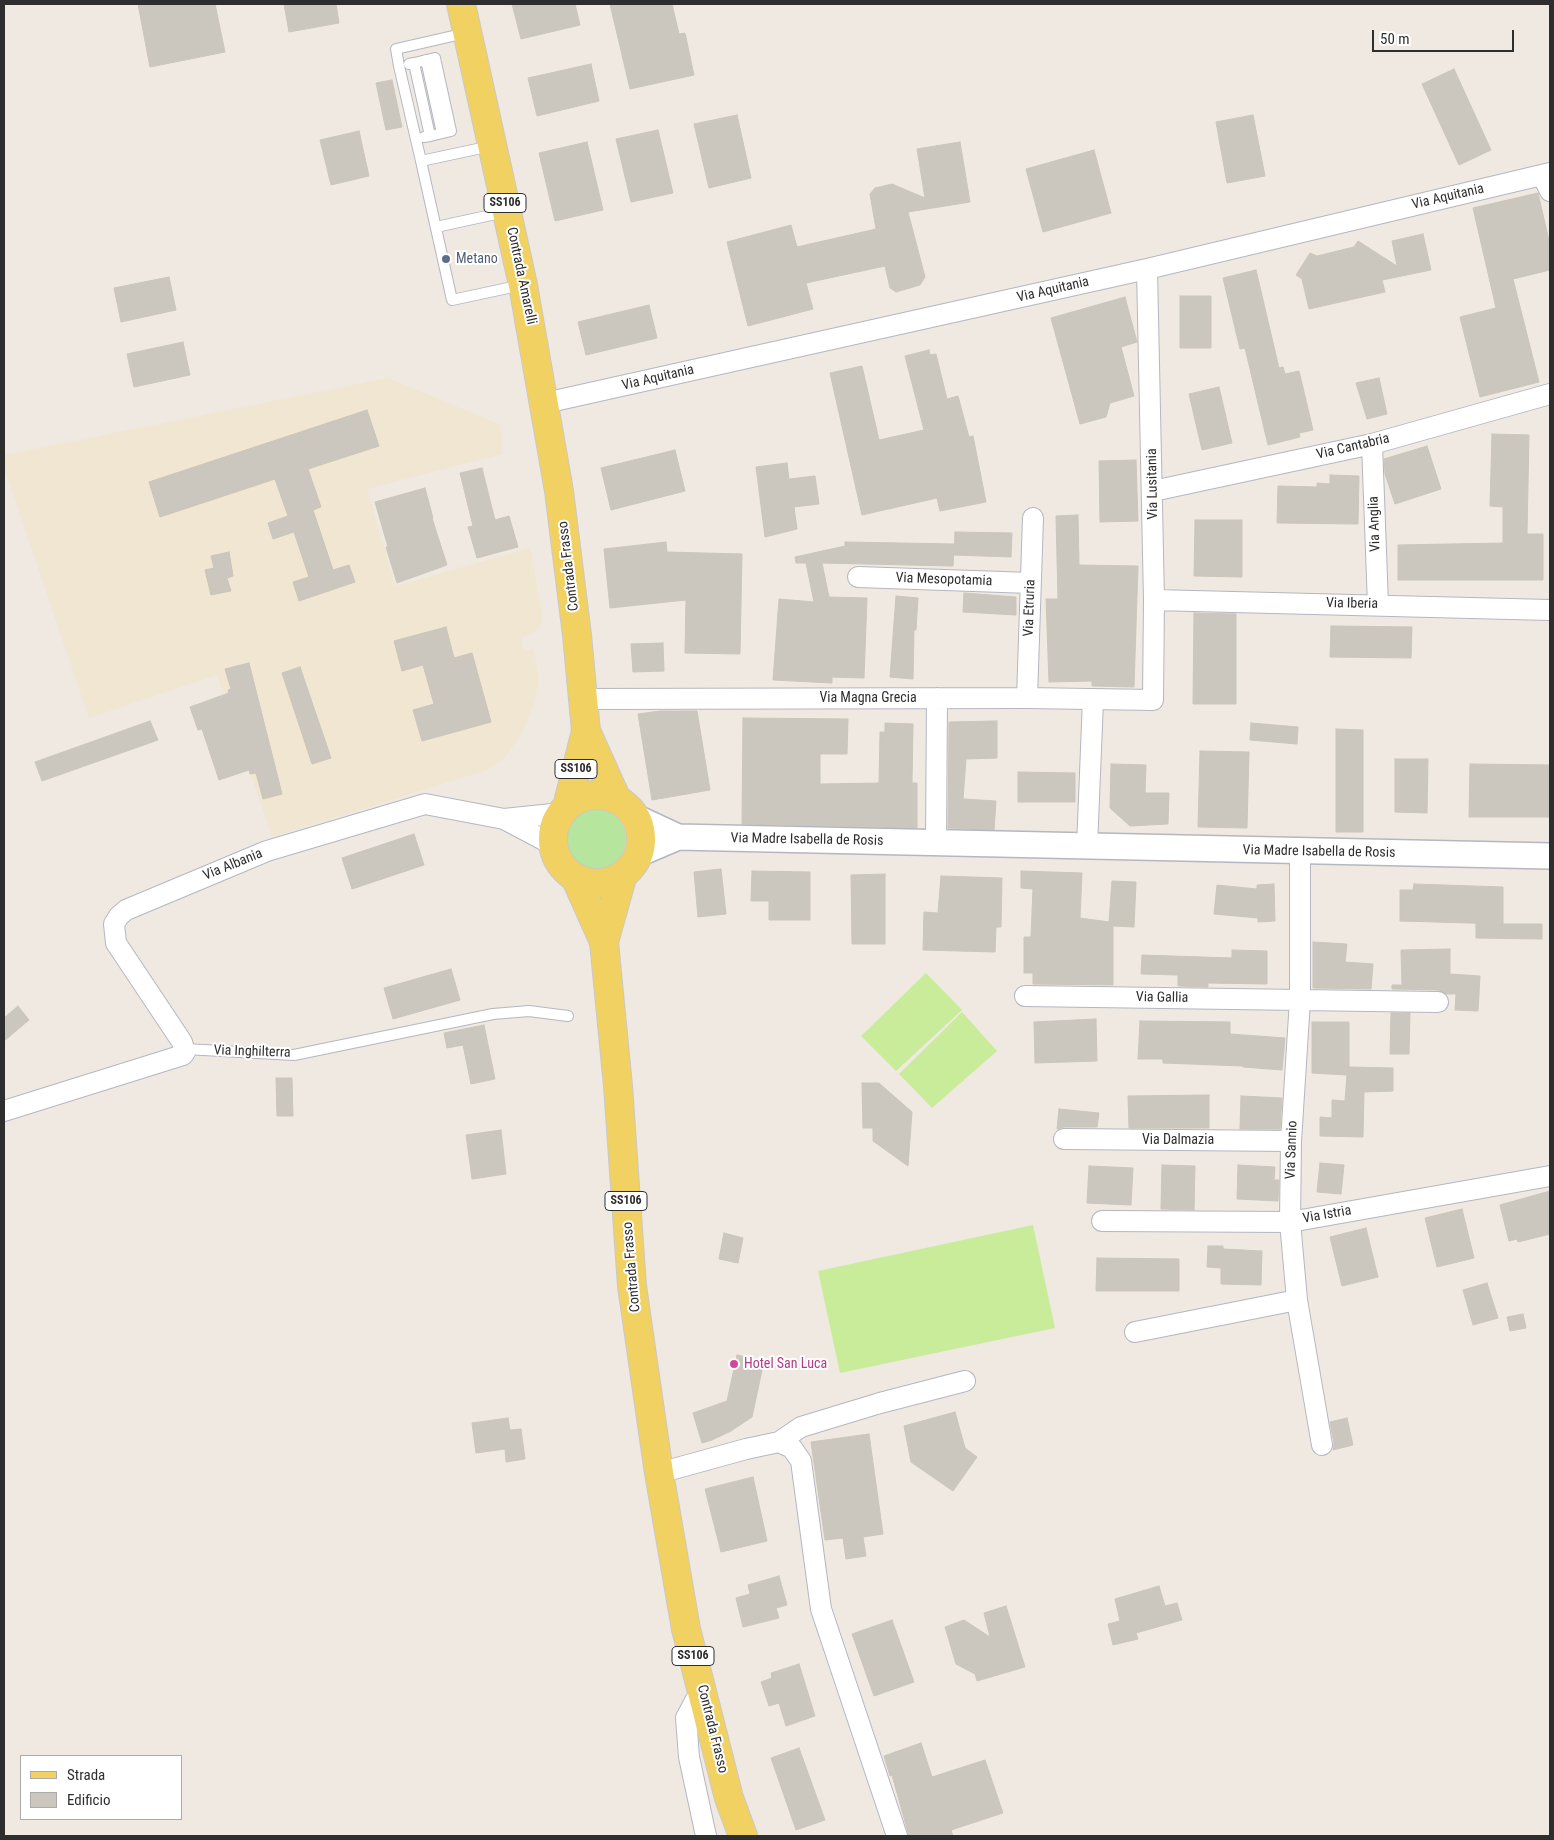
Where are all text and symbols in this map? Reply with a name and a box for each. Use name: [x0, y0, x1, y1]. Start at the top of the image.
scale bar: [1374, 20, 1516, 52]
text: 50 m: [1380, 30, 1410, 48]
street label: Via Aquitania: [1410, 181, 1486, 213]
road number: SS106: [484, 194, 526, 212]
street label: Contrada Amarelli: [502, 226, 540, 326]
place label: Metano: [456, 251, 498, 267]
marker: Metano: [440, 253, 452, 265]
street label: Via Aquitania: [1015, 274, 1091, 306]
street label: Via Aquitania: [620, 362, 696, 394]
street label: Via Cantabria: [1315, 430, 1391, 464]
street label: Via Lusitania: [1144, 448, 1162, 520]
street label: Via Anglia: [1366, 496, 1384, 552]
street label: Contrada Frasso: [555, 520, 583, 612]
street label: Via Mesopotamia: [895, 570, 993, 590]
street label: Via Etruria: [1021, 579, 1039, 637]
street label: Via Iberia: [1326, 595, 1378, 613]
street label: Via Magna Grecia: [819, 690, 917, 706]
road number: SS106: [555, 760, 597, 779]
street label: Via Madre Isabella de Rosis: [731, 830, 883, 850]
street label: Via Madre Isabella de Rosis: [1243, 842, 1395, 862]
street label: Via Albania: [201, 845, 265, 885]
street label: Via Gallia: [1136, 989, 1188, 1007]
street label: Via Inghilterra: [213, 1042, 291, 1062]
street label: Via Sannio: [1283, 1120, 1301, 1180]
street label: Via Dalmazia: [1142, 1132, 1214, 1148]
road number: SS106: [605, 1192, 647, 1210]
street label: Via Istria: [1301, 1202, 1353, 1228]
street label: Contrada Frasso: [620, 1221, 644, 1313]
place label: Hotel San Luca: [744, 1356, 827, 1372]
marker: Hotel San Luca: [728, 1358, 740, 1370]
road number: SS106: [672, 1646, 714, 1665]
street label: Contrada Frasso: [693, 1683, 731, 1775]
legend: [20, 1755, 182, 1820]
text: Strada: [67, 1766, 105, 1784]
text: Edificio: [67, 1791, 110, 1809]

